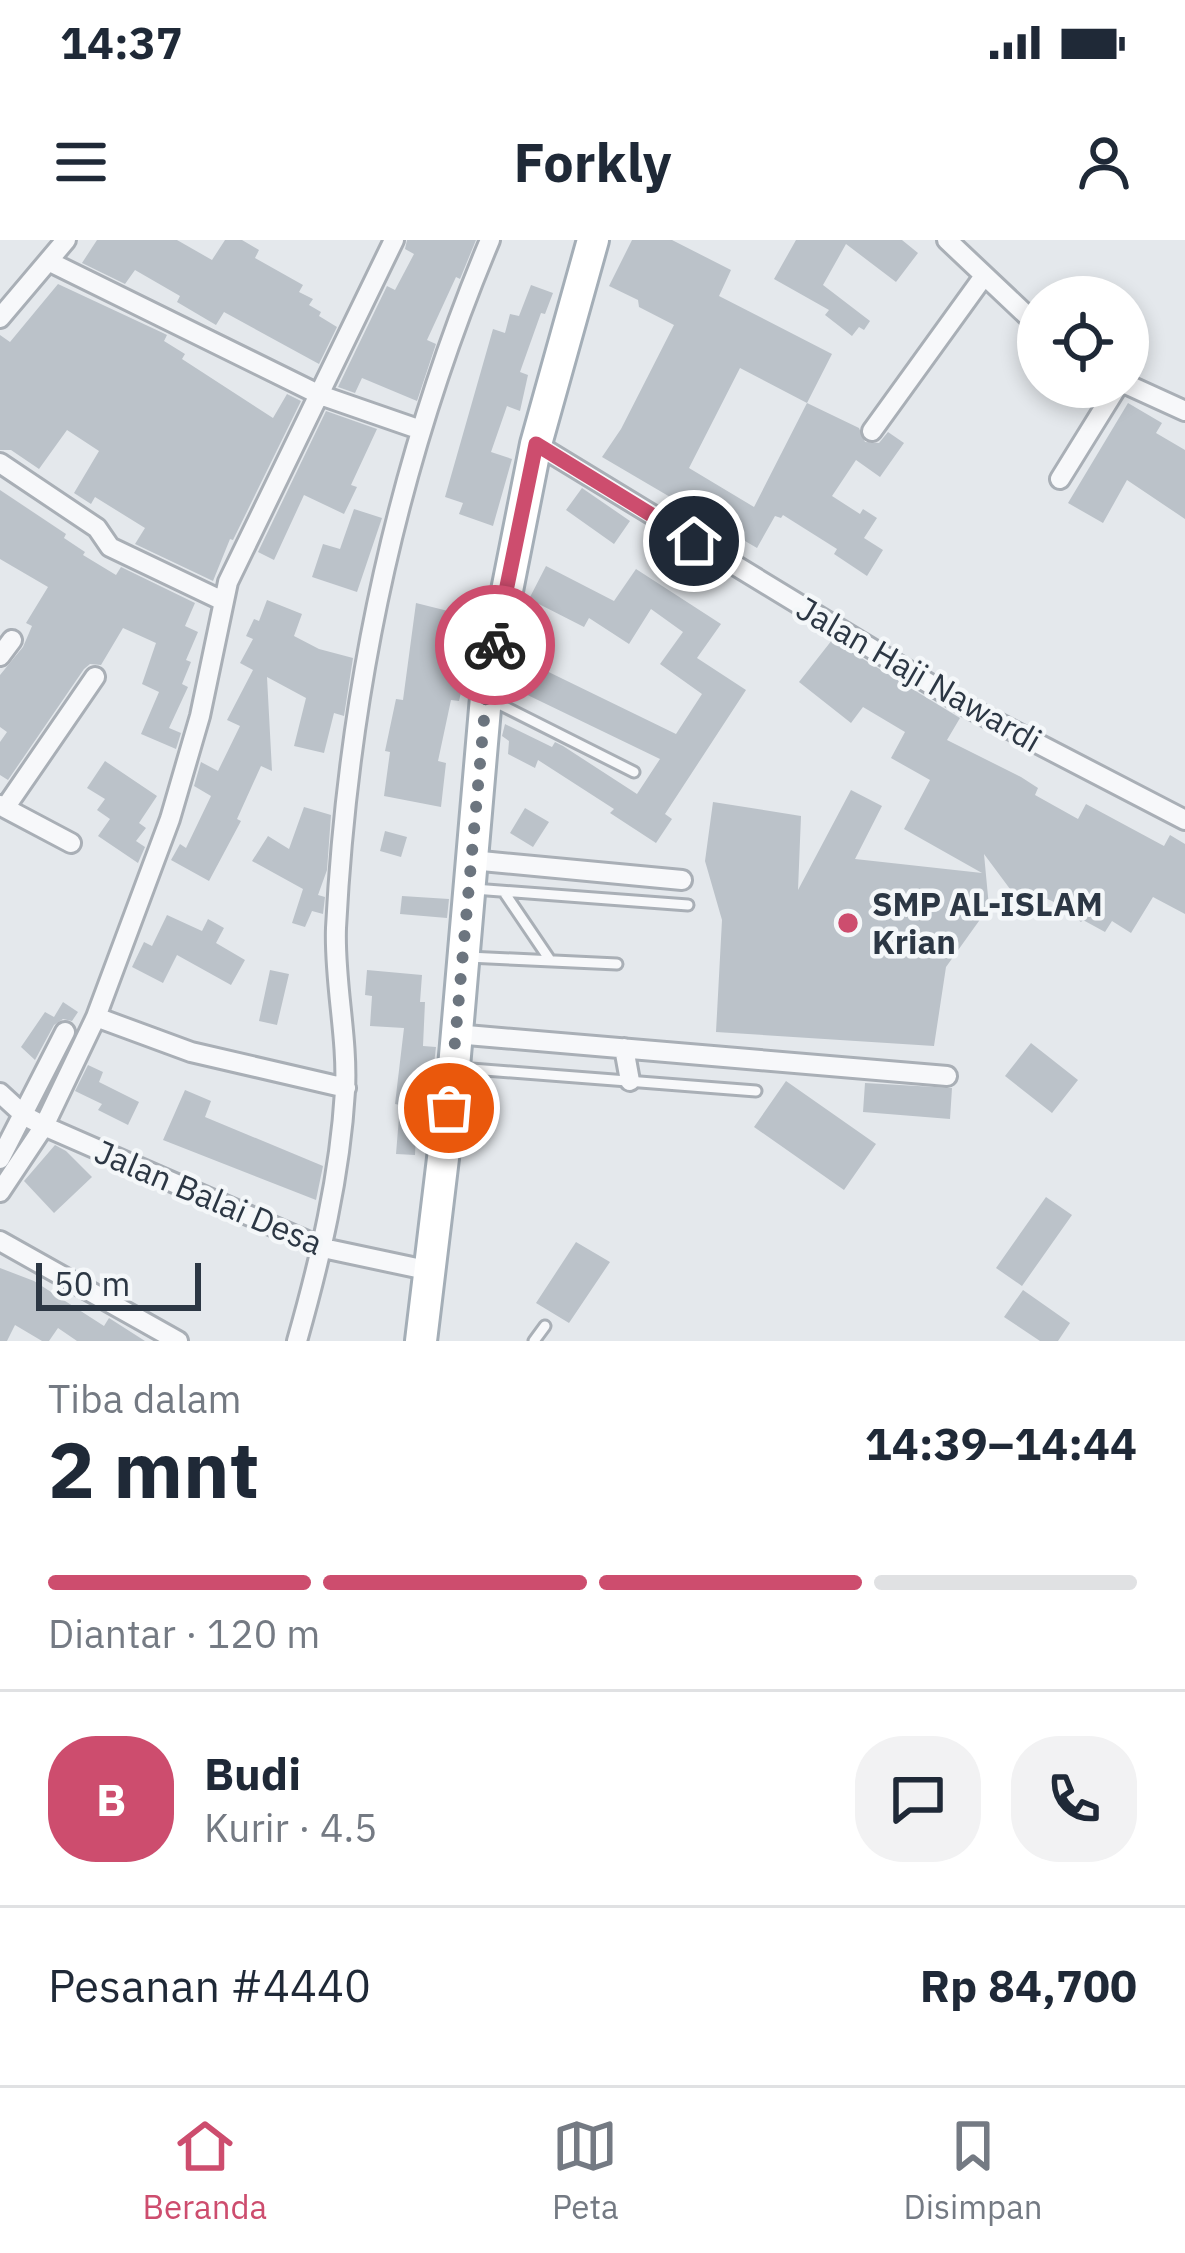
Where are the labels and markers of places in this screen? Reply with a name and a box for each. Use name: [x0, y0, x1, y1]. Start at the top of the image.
pin: [643, 490, 745, 592]
place label: SMP AL-ISLAM Krian: [872, 882, 1103, 963]
marker: SMP AL-ISLAM Krian: [835, 910, 861, 936]
pin: [398, 1057, 500, 1159]

